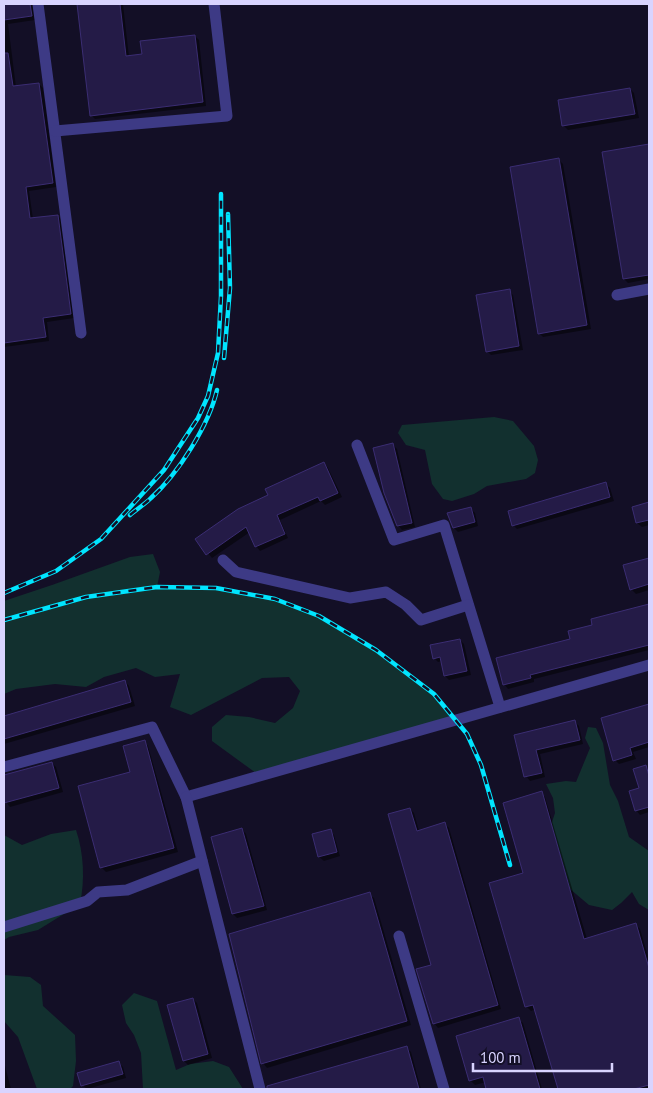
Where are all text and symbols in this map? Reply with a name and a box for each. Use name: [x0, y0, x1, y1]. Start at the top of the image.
scale bar: [473, 1040, 612, 1072]
text: 100 m: [480, 1048, 521, 1067]

